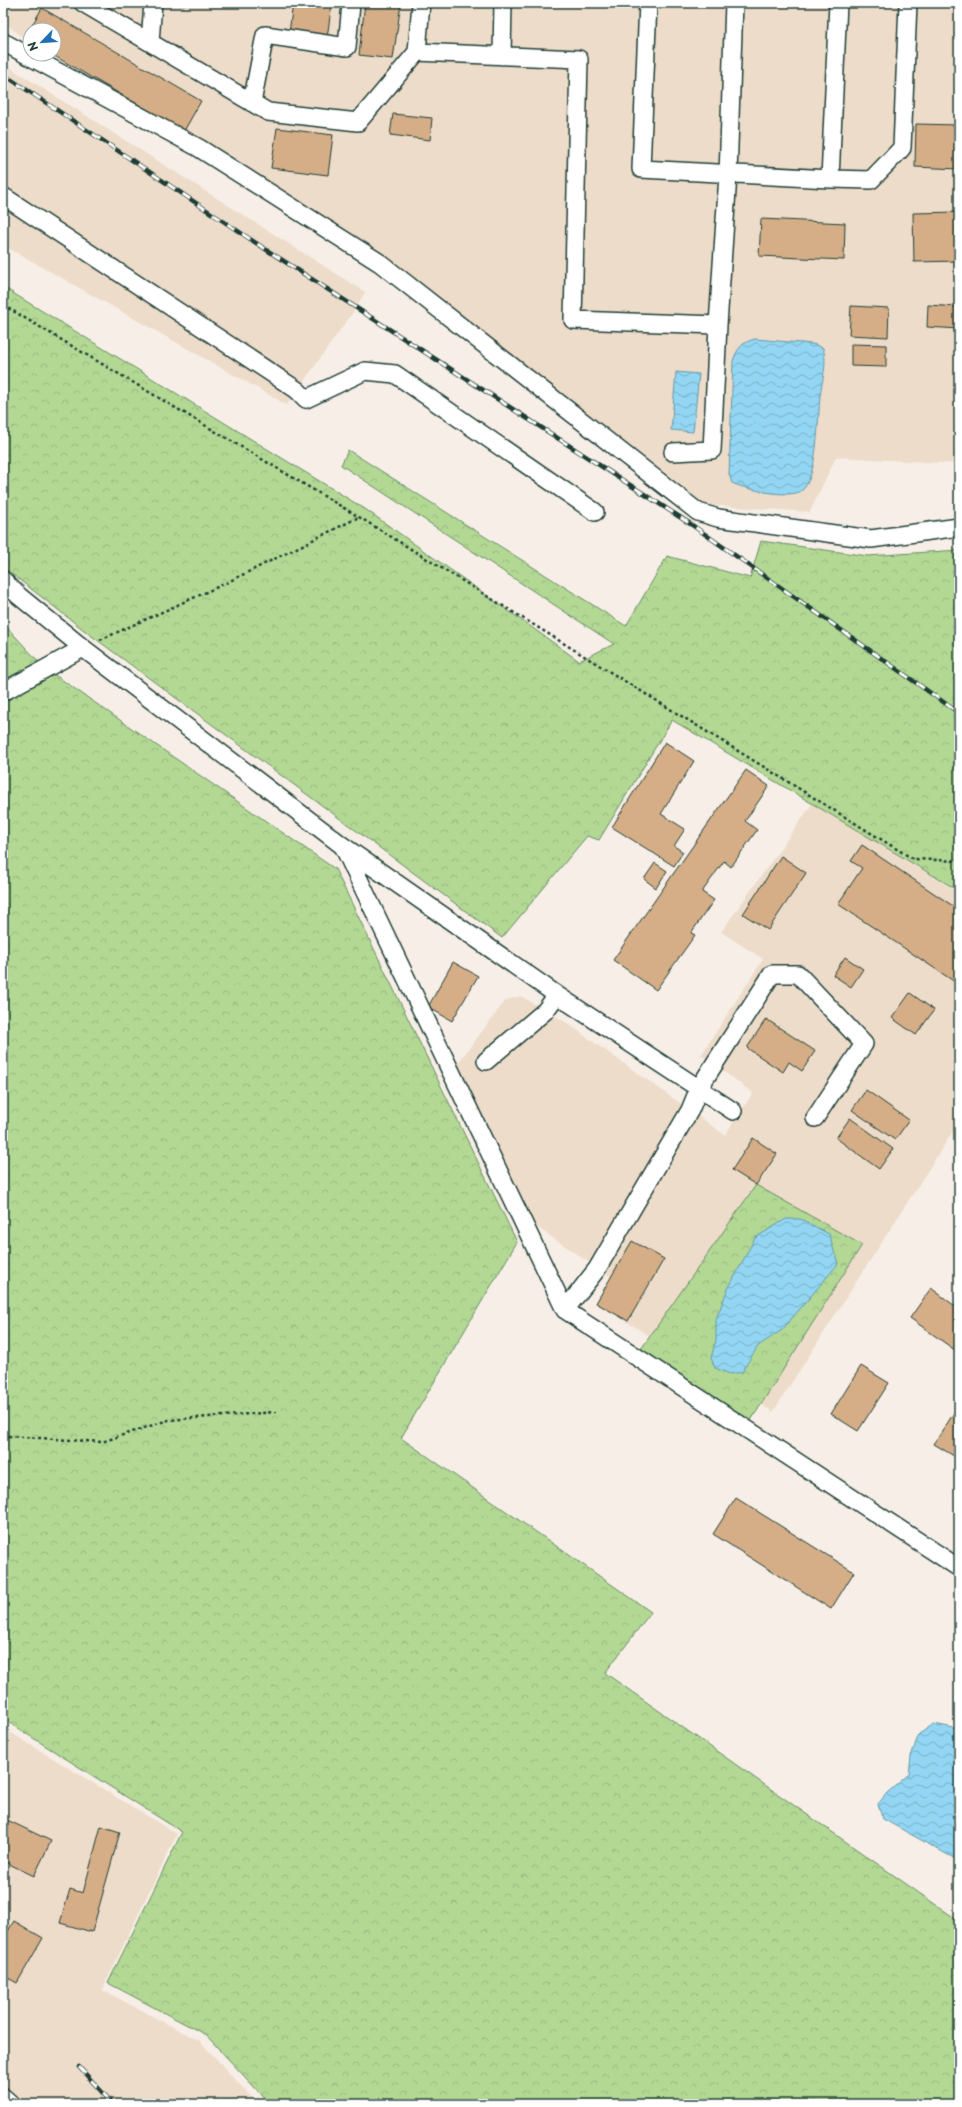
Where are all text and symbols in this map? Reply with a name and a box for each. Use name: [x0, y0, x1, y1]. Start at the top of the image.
north arrow: [22, 22, 62, 62]
text: N: [23, 39, 42, 54]

